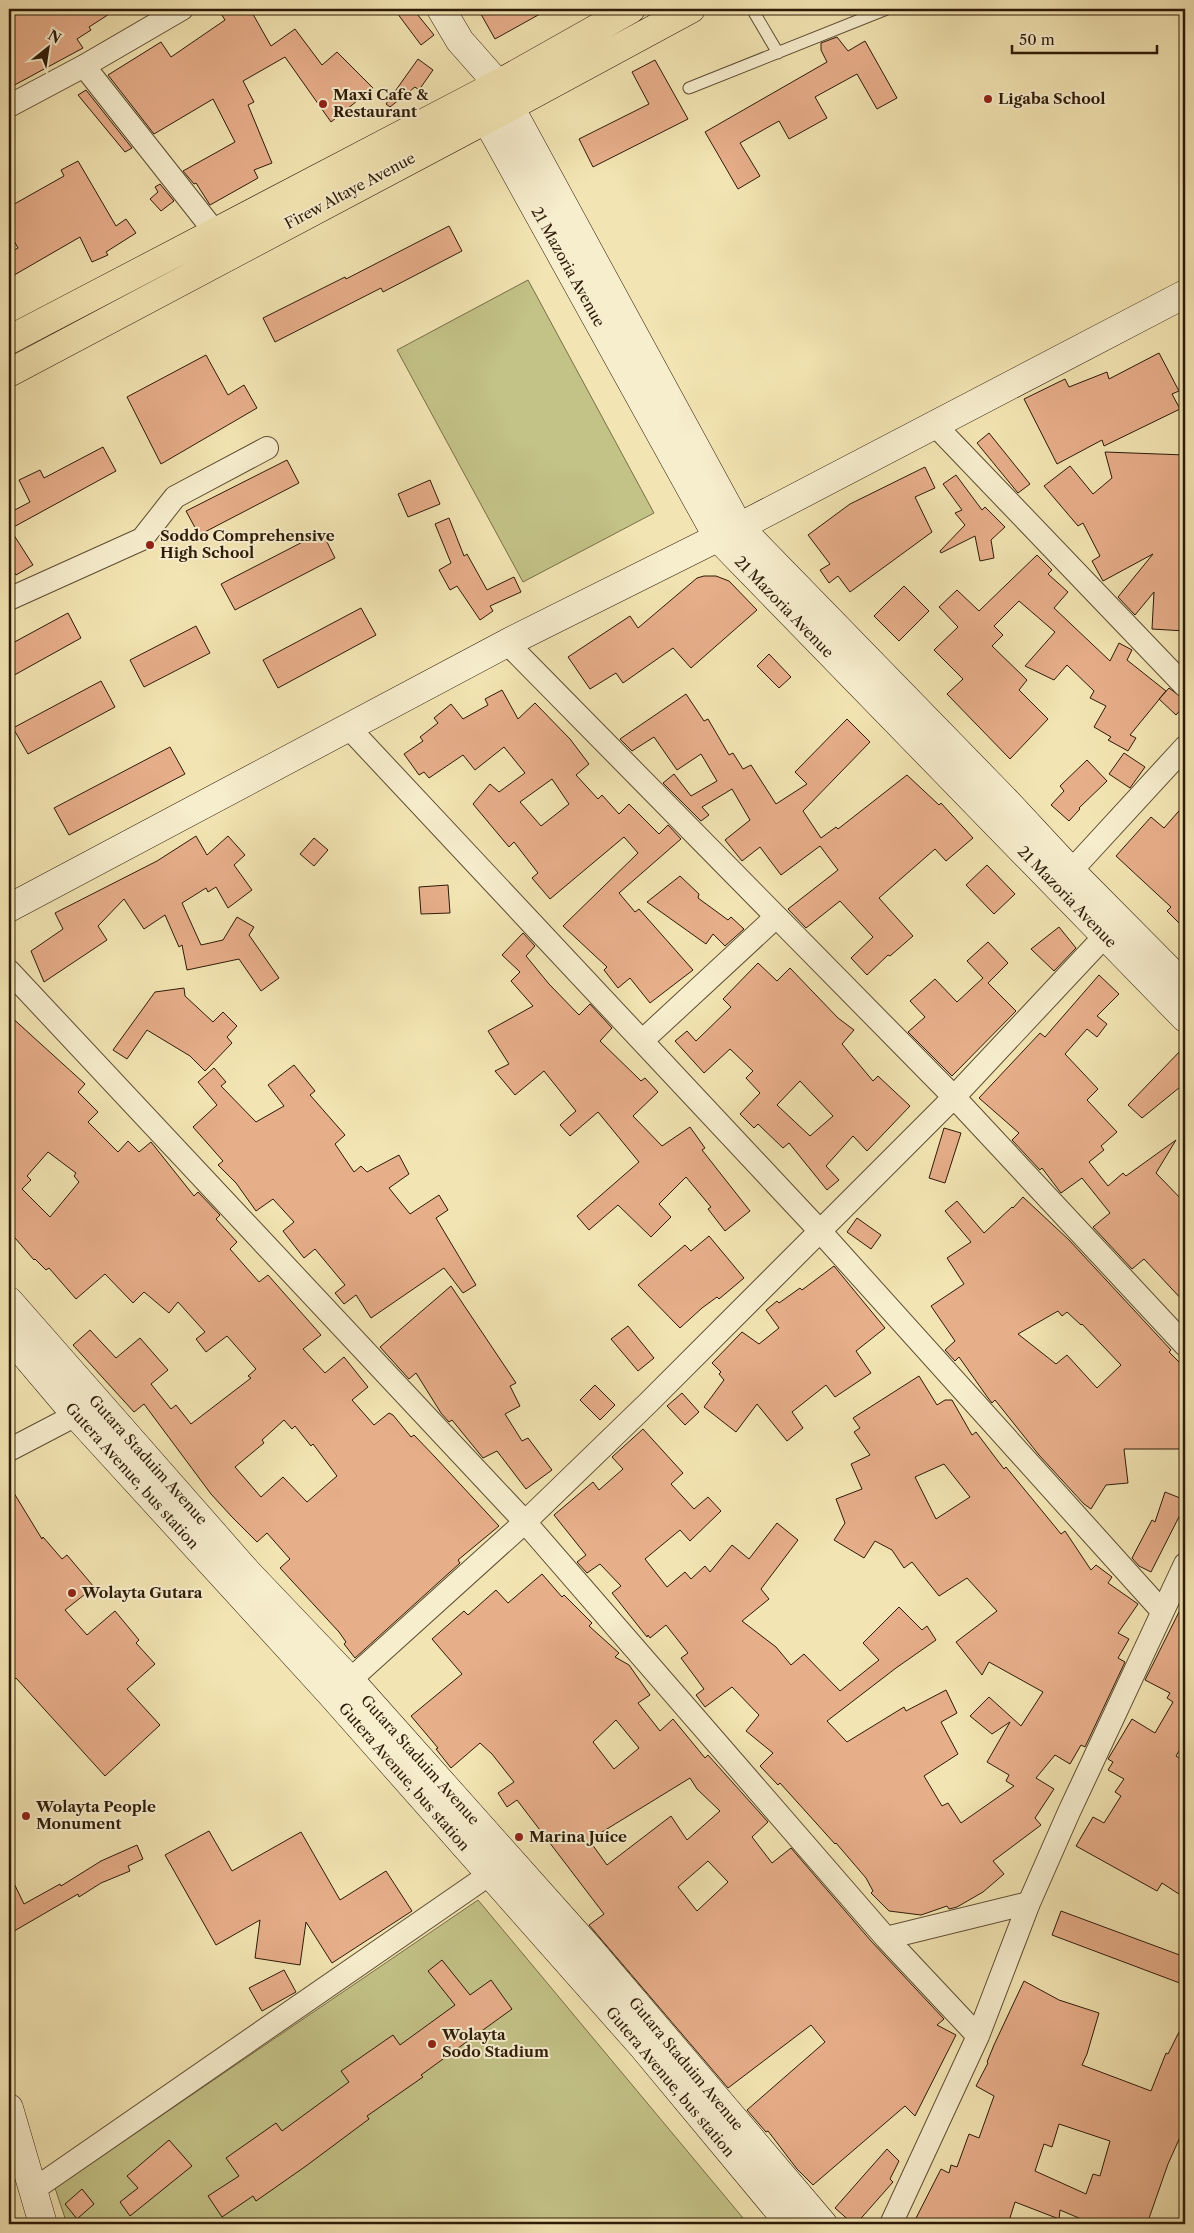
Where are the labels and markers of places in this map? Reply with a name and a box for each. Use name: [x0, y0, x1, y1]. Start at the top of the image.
place label: Maxi Cafe & Restaurant: [333, 85, 429, 121]
place label: Ligaba School: [998, 89, 1106, 108]
marker: Ligaba School: [982, 93, 994, 105]
marker: Maxi Cafe & Restaurant: [317, 98, 329, 110]
place label: Soddo Comprehensive High School: [160, 526, 335, 562]
marker: Soddo Comprehensive High School: [144, 539, 156, 551]
place label: Wolayta Gutara: [81, 1583, 203, 1602]
marker: Wolayta Gutara: [66, 1587, 78, 1599]
place label: Wolayta People Monument: [35, 1797, 156, 1833]
marker: Wolayta People Monument: [20, 1810, 32, 1822]
place label: Marina Juice: [529, 1827, 627, 1846]
marker: Marina Juice: [513, 1831, 525, 1843]
place label: Wolayta Sodo Stadium: [441, 2025, 549, 2061]
marker: Wolayta Sodo Stadium: [426, 2038, 438, 2050]

